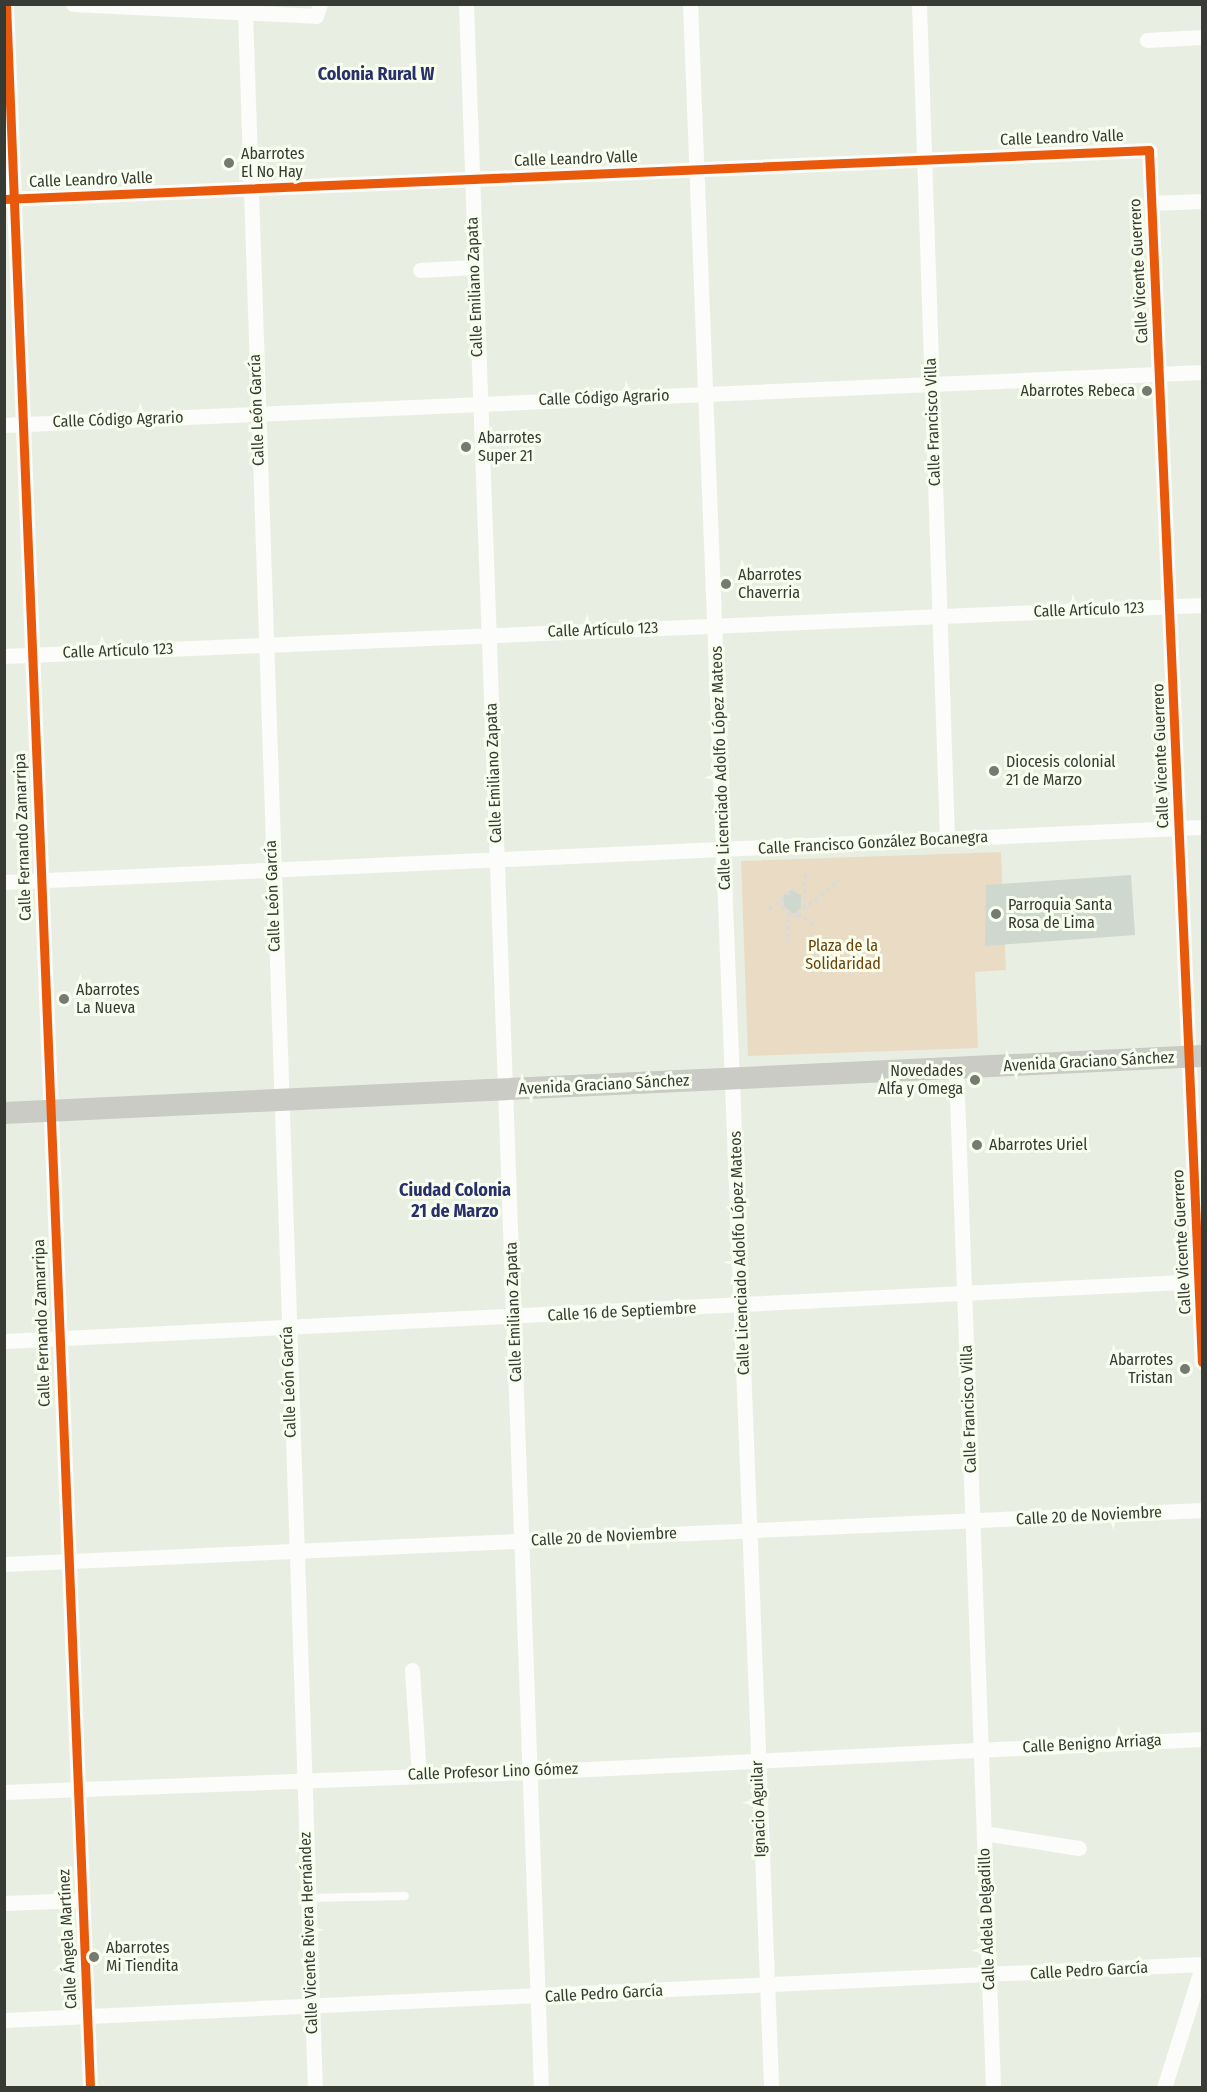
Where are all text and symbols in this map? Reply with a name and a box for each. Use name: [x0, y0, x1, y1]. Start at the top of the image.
district label: Colonia Rural W: [318, 63, 434, 85]
street label: Calle Leandro Valle: [1000, 126, 1124, 150]
place label: Abarrotes El No Hay: [241, 144, 304, 182]
street label: Calle Leandro Valle: [514, 147, 638, 171]
marker: Abarrotes El No Hay: [222, 156, 236, 170]
street label: Calle Leandro Valle: [29, 168, 153, 192]
street label: Calle Vicente Guerrero: [1126, 198, 1152, 344]
street label: Calle Emiliano Zapata: [463, 217, 487, 357]
street label: Calle León García: [245, 354, 269, 466]
street label: Calle Francisco Villa: [921, 358, 945, 486]
place label: Abarrotes Rebeca: [1020, 381, 1135, 401]
marker: Abarrotes Rebeca: [1140, 384, 1154, 398]
street label: Calle Código Agrario: [538, 386, 670, 410]
street label: Calle Código Agrario: [52, 408, 184, 432]
place label: Abarrotes Super 21: [478, 428, 541, 466]
marker: Abarrotes Super 21: [459, 440, 473, 454]
place label: Abarrotes Chaverria: [738, 565, 801, 603]
marker: Abarrotes Chaverria: [719, 577, 733, 591]
street label: Calle Artículo 123: [1033, 598, 1145, 622]
street label: Calle Artículo 123: [547, 618, 659, 642]
street label: Calle Artículo 123: [62, 639, 174, 663]
street label: Calle Licenciado Adolfo López Mateos: [707, 645, 735, 891]
street label: Calle Vicente Guerrero: [1149, 683, 1173, 829]
street label: Calle Emiliano Zapata: [482, 703, 506, 843]
place label: Diocesis colonial 21 de Marzo: [1006, 752, 1116, 790]
street label: Calle Fernando Zamarripa: [10, 753, 36, 921]
marker: Diocesis colonial 21 de Marzo: [987, 764, 1001, 778]
street label: Calle Francisco González Bocanegra: [758, 827, 988, 859]
street label: Calle León García: [261, 840, 285, 952]
place label: Parroquia Santa Rosa de Lima: [1008, 895, 1112, 933]
marker: Parroquia Santa Rosa de Lima: [989, 907, 1003, 921]
park label: Plaza de la Solidaridad: [805, 936, 881, 974]
place label: Abarrotes La Nueva: [76, 980, 139, 1018]
marker: Abarrotes La Nueva: [57, 992, 71, 1006]
street label: Avenida Graciano Sánchez: [1003, 1048, 1175, 1076]
place label: Novedades Alfa y Omega: [878, 1061, 963, 1099]
street label: Avenida Graciano Sánchez: [518, 1071, 690, 1099]
marker: Novedades Alfa y Omega: [968, 1073, 982, 1087]
street label: Calle Licenciado Adolfo López Mateos: [726, 1130, 754, 1376]
place label: Abarrotes Uriel: [989, 1135, 1087, 1155]
marker: Abarrotes Uriel: [970, 1138, 984, 1152]
street label: Calle Vicente Guerrero: [1169, 1169, 1195, 1315]
district label: Ciudad Colonia 21 de Marzo: [399, 1180, 511, 1222]
street label: Calle Fernando Zamarripa: [29, 1239, 55, 1407]
street label: Calle Emiliano Zapata: [502, 1242, 526, 1382]
street label: Calle 16 de Septiembre: [547, 1299, 697, 1325]
street label: Calle León García: [277, 1326, 301, 1438]
street label: Calle Francisco Villa: [957, 1345, 981, 1473]
place label: Abarrotes Tristan: [1110, 1350, 1173, 1388]
marker: Abarrotes Tristan: [1178, 1362, 1192, 1376]
street label: Calle 20 de Noviembre: [1016, 1503, 1162, 1529]
street label: Calle 20 de Noviembre: [531, 1524, 677, 1550]
street label: Calle Benigno Arriaga: [1022, 1731, 1162, 1757]
street label: Calle Profesor Lino Gómez: [408, 1759, 578, 1785]
street label: Ignacio Aguilar: [748, 1760, 770, 1858]
street label: Calle Vicente Rivera Hernández: [296, 1832, 322, 2034]
street label: Calle Adela Delgadillo: [975, 1848, 999, 1990]
street label: Calle Ángela Martínez: [55, 1869, 81, 2009]
place label: Abarrotes Mi Tiendita: [106, 1938, 179, 1976]
marker: Abarrotes Mi Tiendita: [87, 1950, 101, 1964]
street label: Calle Pedro García: [1029, 1958, 1149, 1984]
street label: Calle Pedro García: [544, 1981, 664, 2007]

